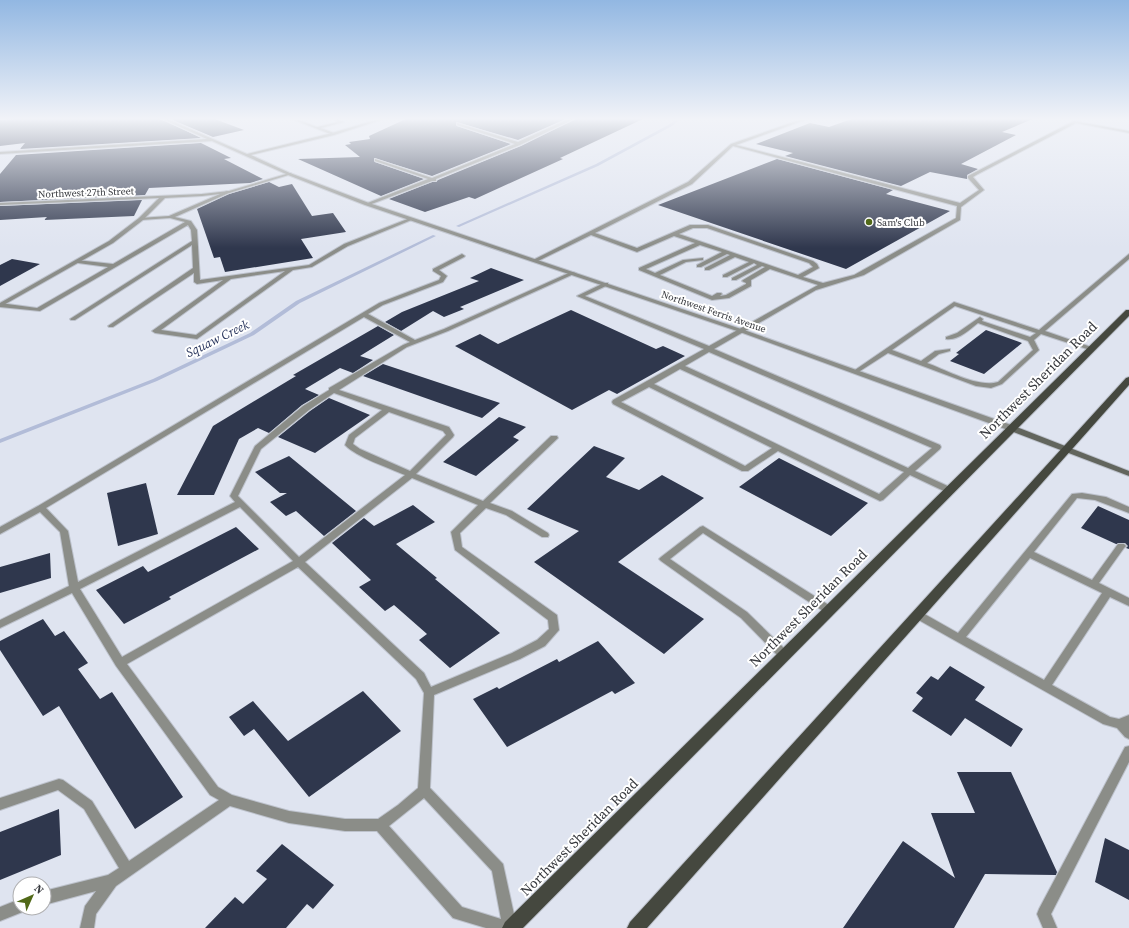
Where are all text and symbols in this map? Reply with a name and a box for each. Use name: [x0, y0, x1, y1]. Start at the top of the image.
street label: Northwest 27th Street: [38, 184, 135, 201]
place label: Sam's Club: [877, 216, 925, 229]
marker: Sam's Club: [864, 217, 874, 227]
street label: Northwest Ferris Avenue: [660, 287, 768, 336]
water label: Squaw Creek: [183, 315, 252, 361]
street label: Northwest Sheridan Road: [975, 317, 1101, 443]
street label: Northwest Sheridan Road: [745, 545, 871, 671]
street label: Northwest Sheridan Road: [516, 774, 642, 900]
north arrow: [12, 876, 52, 916]
text: N: [31, 881, 47, 897]

